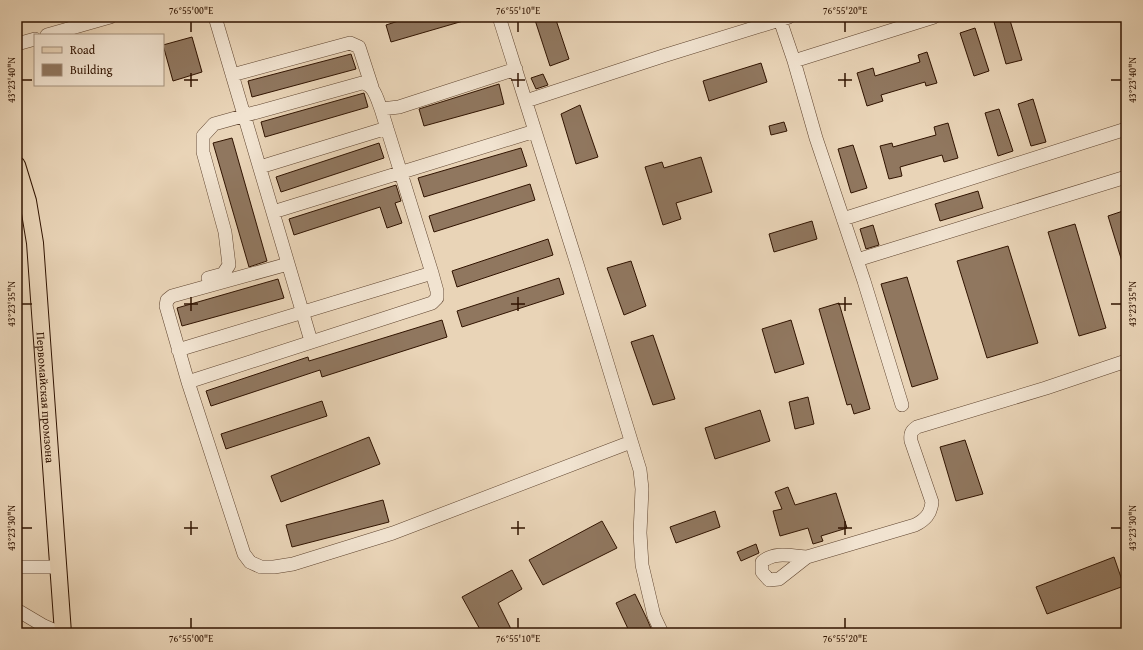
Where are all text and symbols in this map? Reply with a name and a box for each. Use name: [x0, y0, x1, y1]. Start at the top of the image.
text: 76°55'00"E: [169, 3, 213, 18]
text: 76°55'10"E: [496, 3, 540, 18]
text: 76°55'20"E: [823, 3, 867, 18]
legend: [34, 34, 164, 86]
text: Road: [70, 41, 96, 58]
text: 43°23'40"N: [4, 57, 19, 103]
text: 43°23'40"N: [1125, 57, 1140, 103]
text: Building: [70, 61, 113, 78]
text: 43°23'35"N: [4, 281, 19, 327]
text: 43°23'35"N: [1125, 281, 1140, 327]
street label: Первомайская промзона: [33, 331, 59, 464]
text: 43°23'30"N: [4, 505, 19, 551]
text: 43°23'30"N: [1125, 505, 1140, 551]
text: 76°55'00"E: [169, 631, 213, 646]
text: 76°55'10"E: [496, 631, 540, 646]
text: 76°55'20"E: [823, 631, 867, 646]

